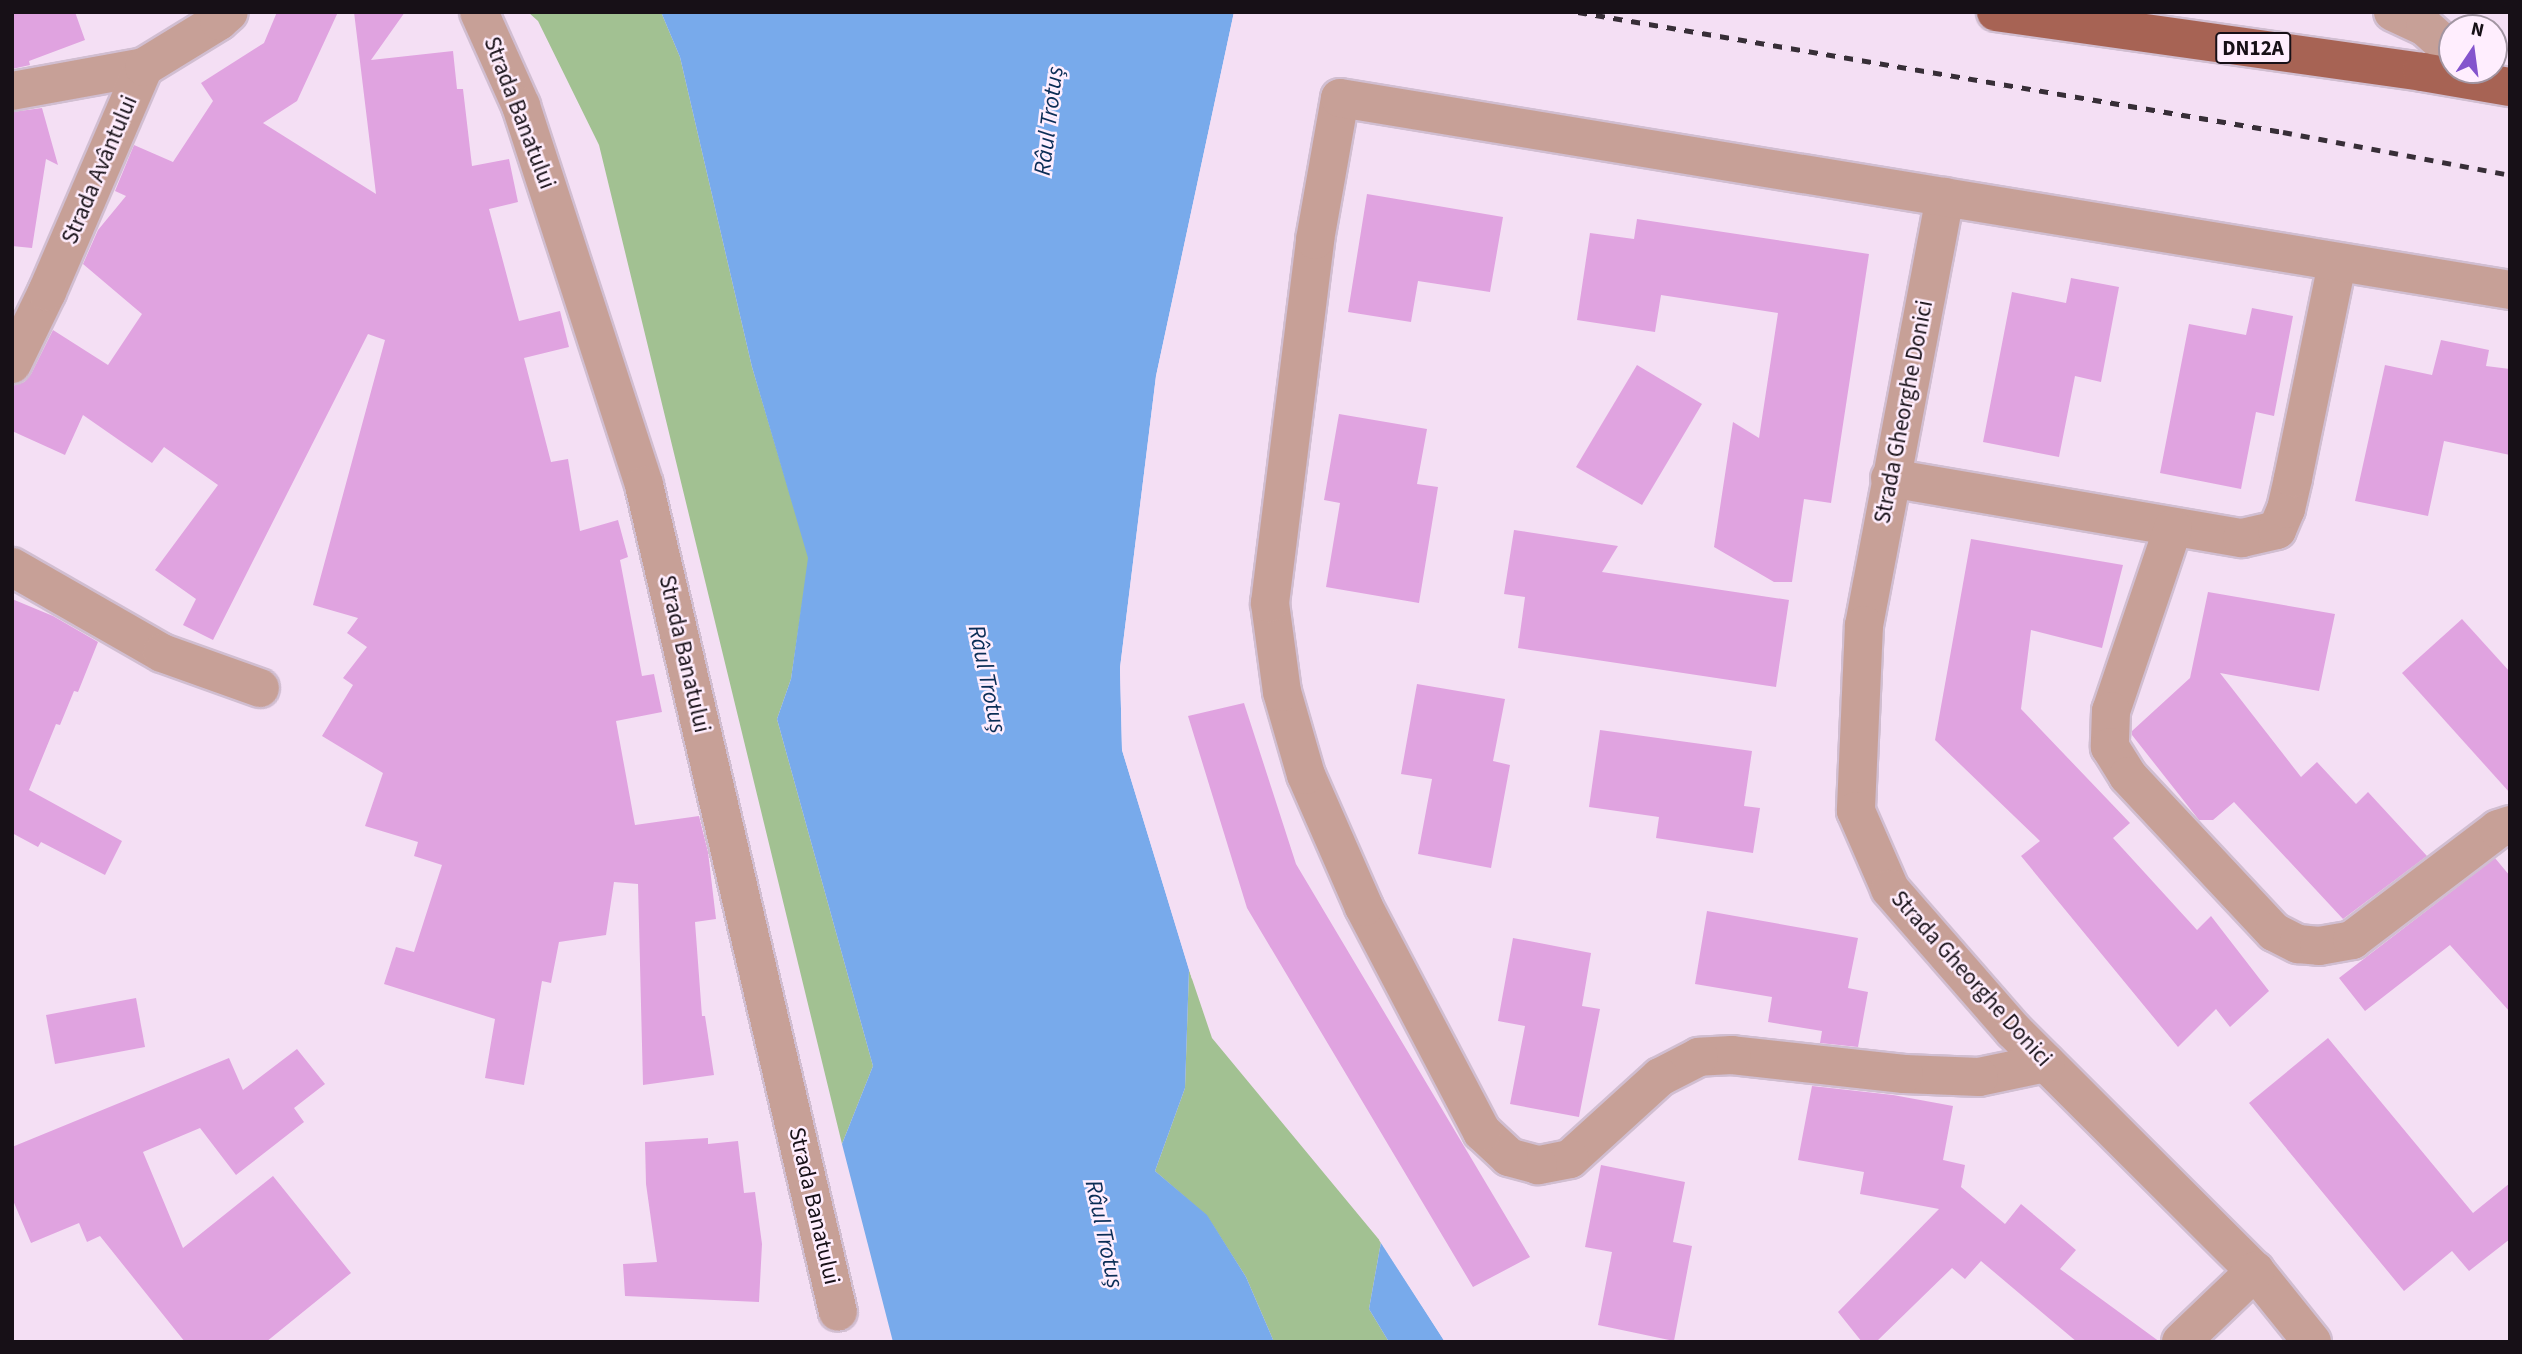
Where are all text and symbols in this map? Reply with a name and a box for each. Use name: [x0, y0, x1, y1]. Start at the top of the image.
north arrow: [2438, 14, 2508, 84]
text: N: [2468, 15, 2487, 45]
road number: DN12A: [2214, 30, 2292, 66]
street label: Strada Banatului: [477, 33, 561, 193]
water label: Râul Trotuș: [1028, 65, 1070, 177]
street label: Strada Avântului: [56, 92, 144, 248]
street label: Strada Gheorghe Donici: [1869, 298, 1939, 526]
street label: Strada Banatului: [652, 573, 716, 735]
water label: Râul Trotuș: [962, 622, 1012, 736]
street label: Strada Gheorghe Donici: [1885, 885, 2057, 1073]
street label: Strada Banatului: [782, 1125, 846, 1287]
water label: Râul Trotuș: [1079, 1177, 1129, 1291]

